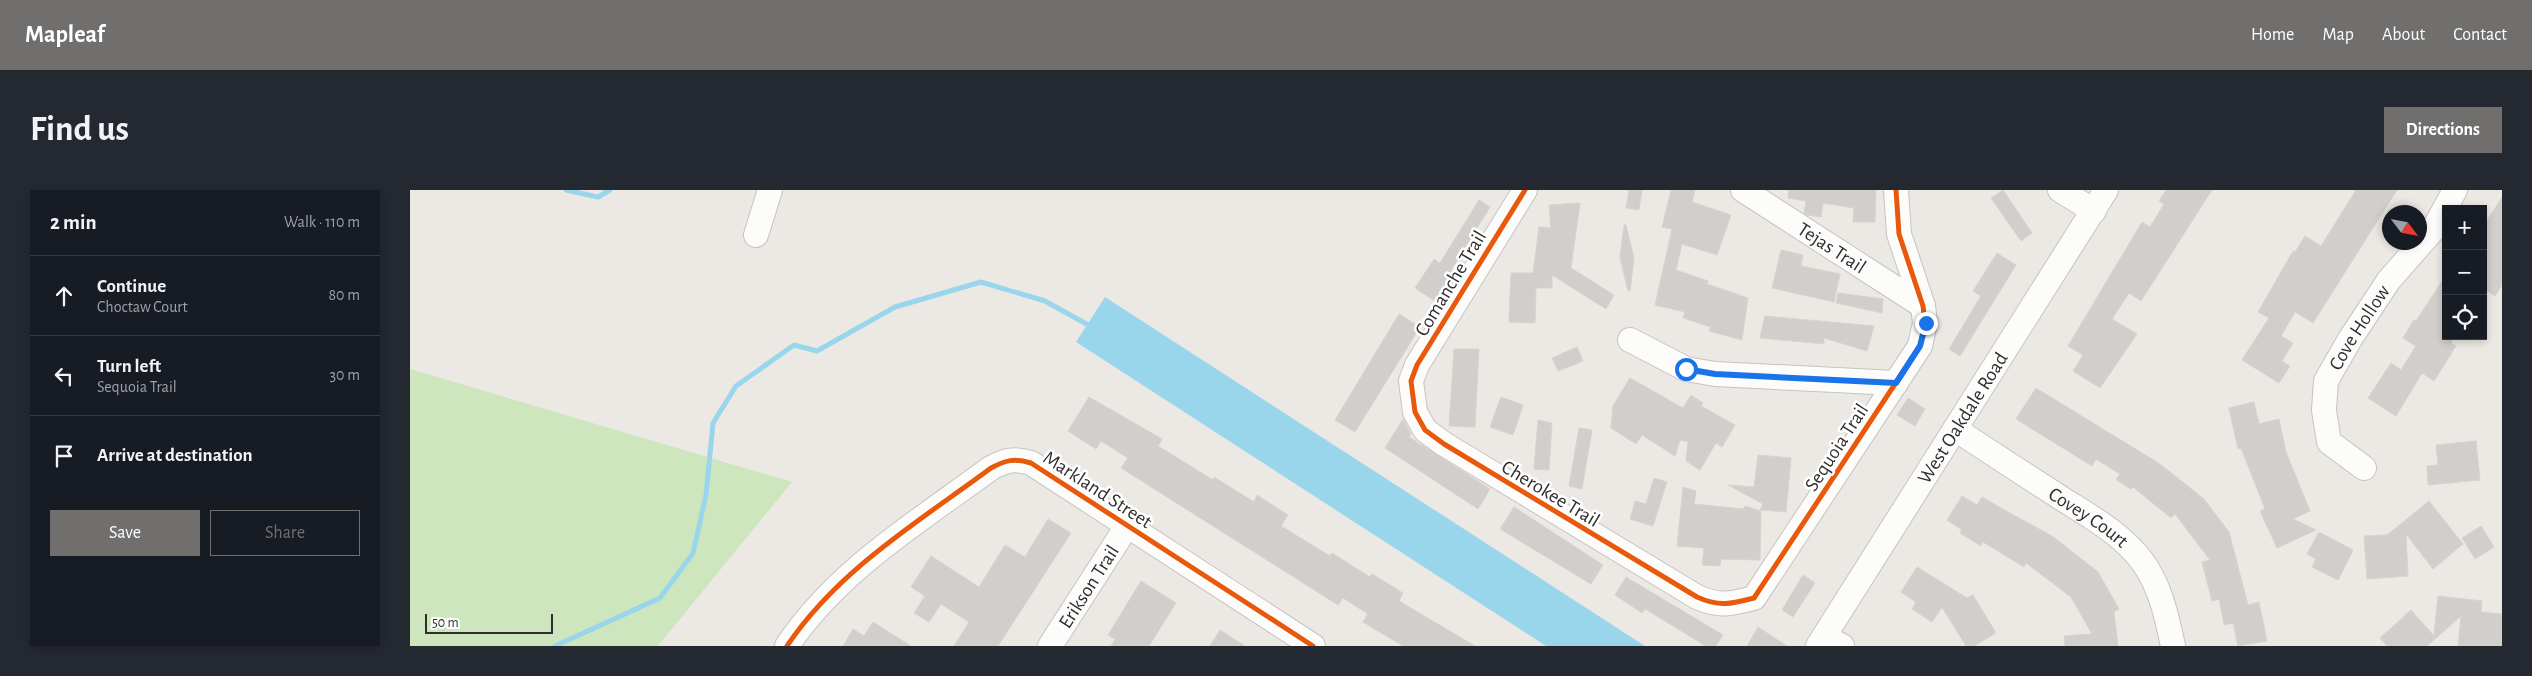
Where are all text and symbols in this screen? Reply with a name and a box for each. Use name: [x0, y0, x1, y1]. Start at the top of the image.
text: Mapleaf: [25, 23, 105, 47]
text: Home: [2251, 26, 2294, 44]
text: Map: [2322, 26, 2354, 44]
text: About: [2382, 26, 2425, 44]
text: Contact: [2453, 26, 2507, 44]
button: Directions: [2384, 107, 2502, 153]
text: Find us: [30, 112, 129, 147]
north arrow: [2382, 205, 2427, 250]
map controls: [2442, 205, 2487, 340]
button: +: [2442, 205, 2487, 250]
text: 2 min: [50, 212, 97, 233]
text: Walk · 110 m: [284, 214, 360, 230]
street label: Tejas Trail: [1794, 219, 1869, 277]
street label: Comanche Trail: [1412, 227, 1490, 340]
button: −: [2442, 250, 2487, 295]
text: Continue: [97, 277, 166, 296]
street label: Cove Hollow: [2326, 281, 2394, 374]
icon: ahead: [50, 282, 78, 310]
text: 80 m: [329, 287, 360, 303]
button: locate: [2442, 295, 2487, 340]
text: Choctaw Court: [97, 299, 188, 315]
route end: [1915, 312, 1938, 335]
street label: West Oakdale Road: [1914, 349, 2012, 487]
text: Turn left: [97, 357, 161, 376]
route start: [1675, 358, 1698, 381]
icon: left: [50, 362, 78, 390]
text: 30 m: [330, 367, 360, 383]
text: Sequoia Trail: [97, 379, 177, 395]
street label: Sequoia Trail: [1801, 400, 1872, 495]
icon: arrive: [50, 442, 78, 470]
text: Arrive at destination: [97, 446, 253, 465]
street label: Markland Street: [1039, 447, 1156, 533]
street label: Cherokee Trail: [1498, 457, 1603, 531]
street label: Covey Court: [2045, 484, 2132, 552]
button: Save: [50, 510, 200, 556]
button: Share: [210, 510, 360, 556]
street label: Erikson Trail: [1055, 542, 1123, 632]
scale bar: [425, 611, 552, 634]
text: 50 m: [432, 616, 459, 630]

